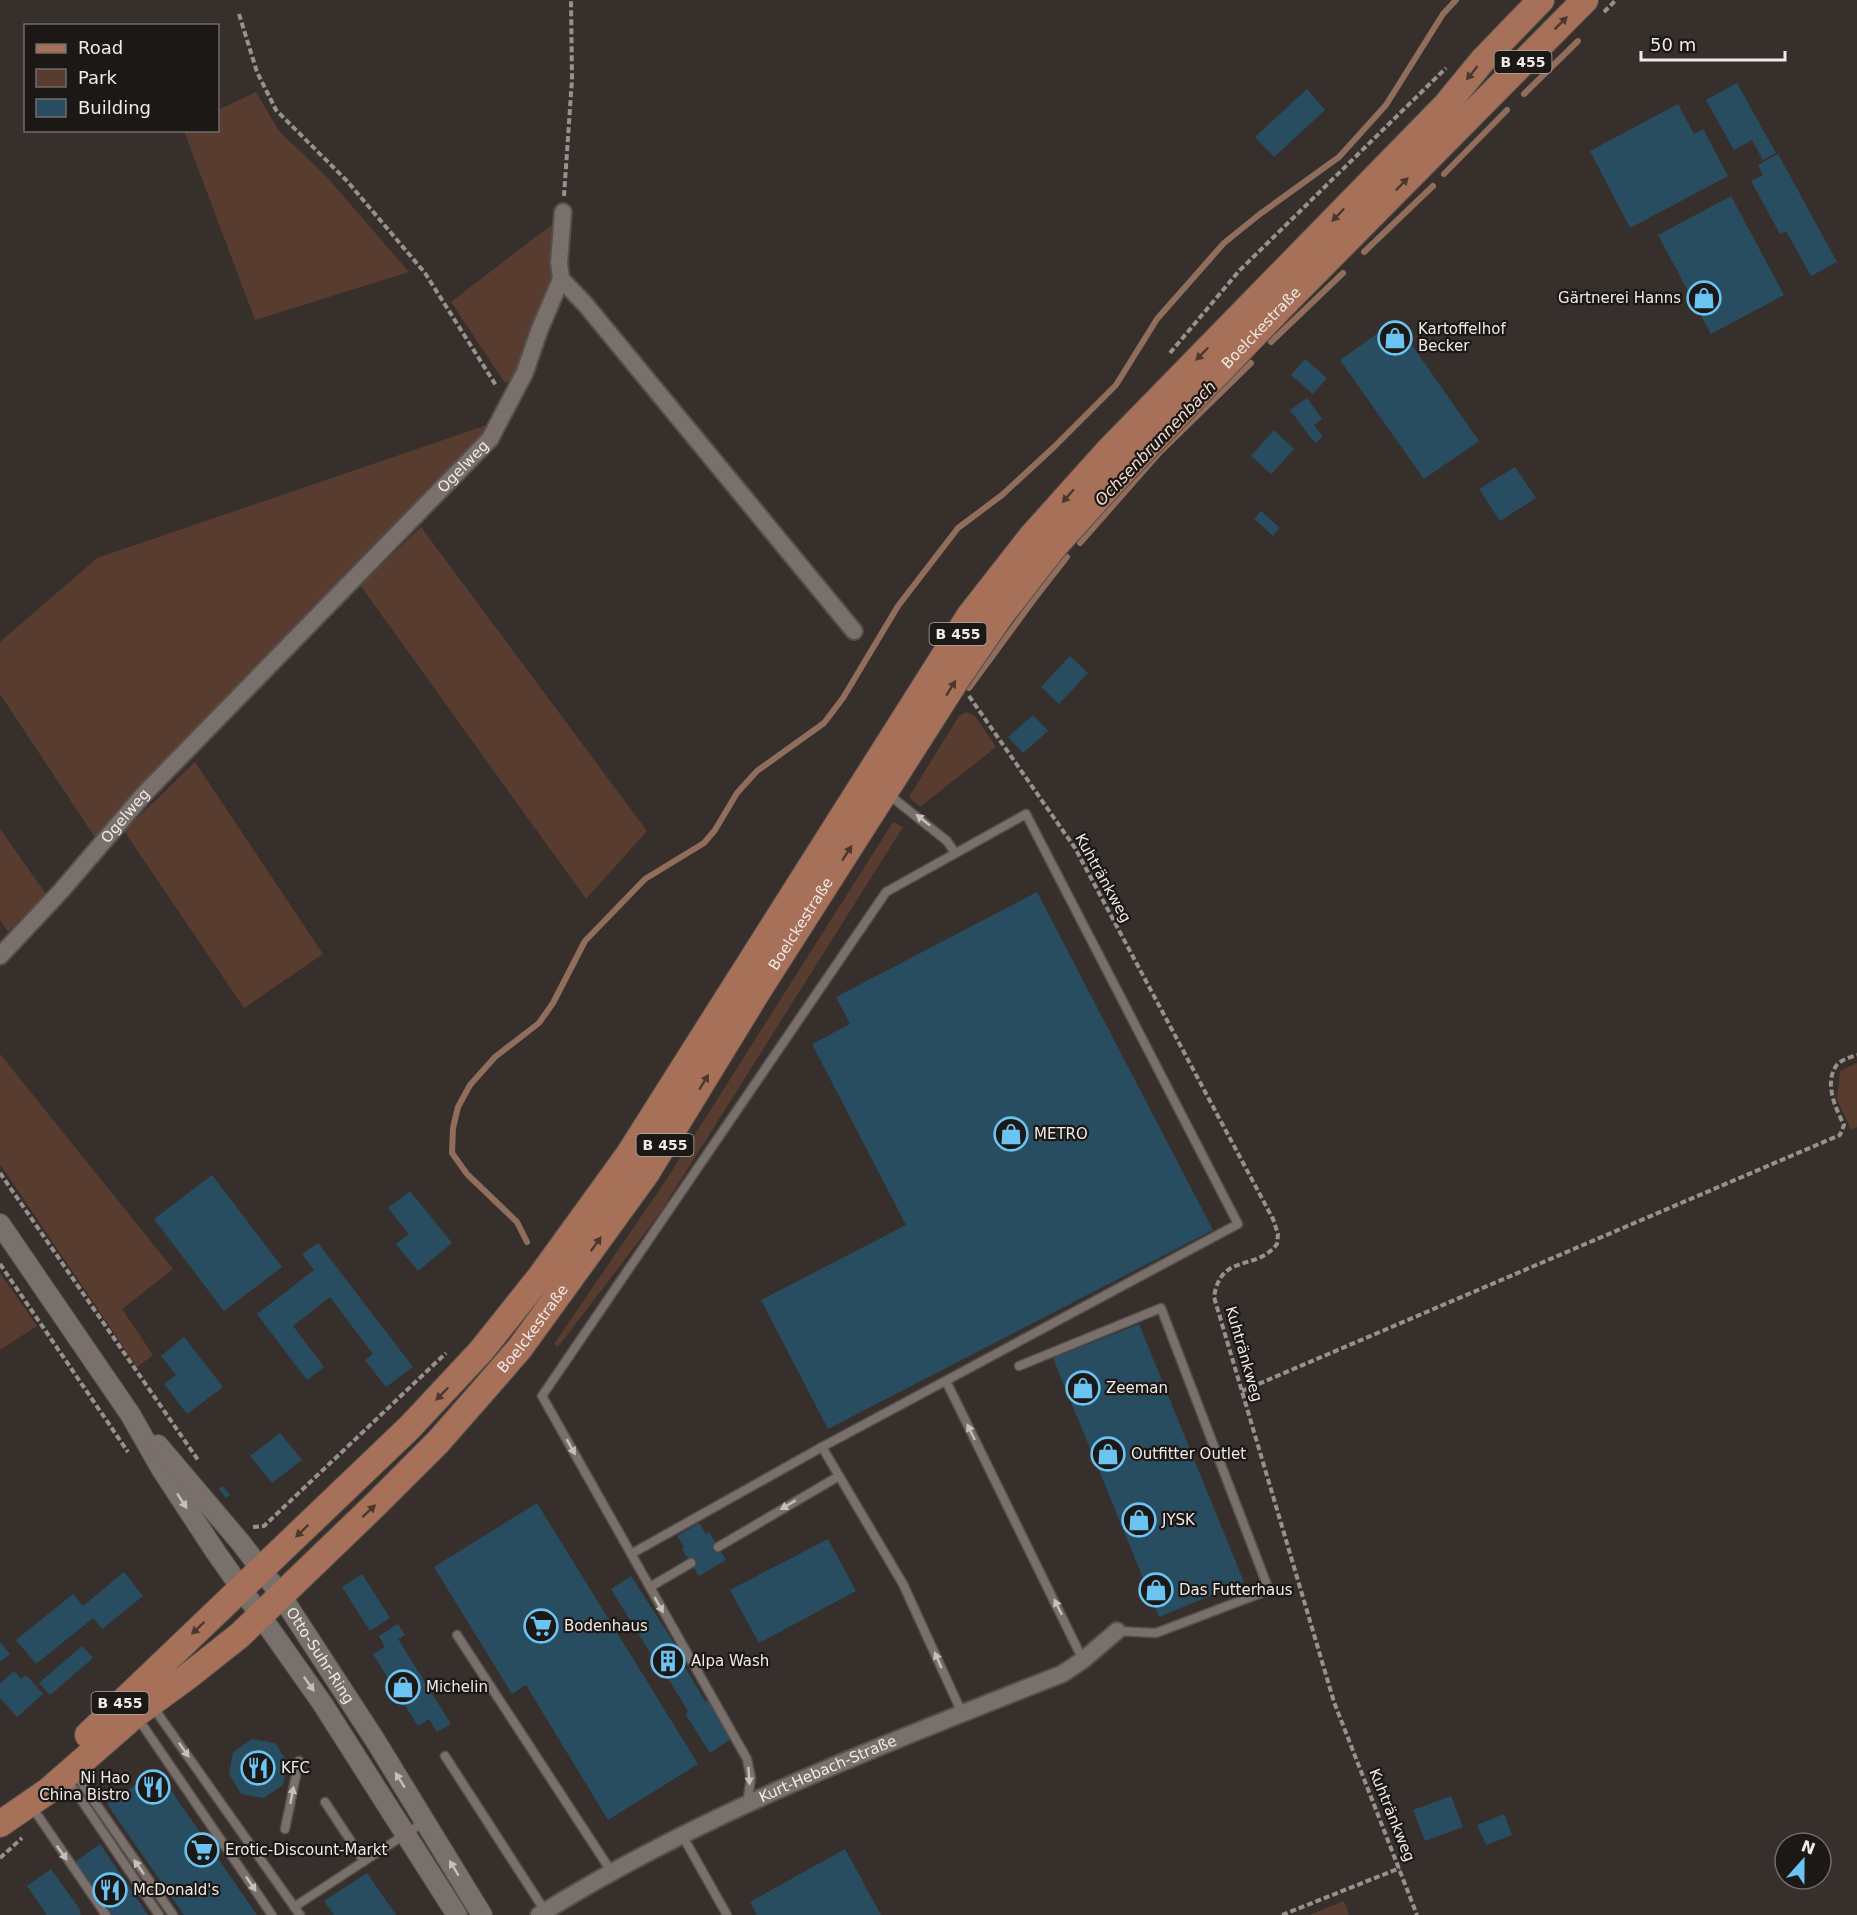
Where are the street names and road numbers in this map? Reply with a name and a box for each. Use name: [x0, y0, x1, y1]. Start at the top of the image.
road number: B 455: [1494, 51, 1552, 73]
street label: Boelckestraße: [1218, 283, 1305, 372]
street label: Ogelweg: [434, 437, 493, 496]
road number: B 455: [930, 623, 986, 645]
street label: Ogelweg: [97, 785, 154, 847]
street label: Kuhtränkweg: [1071, 831, 1135, 925]
street label: Boelckestraße: [765, 874, 837, 974]
road number: B 455: [636, 1134, 694, 1156]
street label: Boelckestraße: [493, 1281, 572, 1377]
street label: Kuhtränkweg: [1222, 1304, 1266, 1404]
street label: Otto-Suhr-Ring: [282, 1604, 358, 1707]
road number: B 455: [92, 1692, 148, 1714]
street label: Kurt-Hebach-Straße: [756, 1732, 899, 1806]
street label: Kuhtränkweg: [1365, 1766, 1419, 1864]

